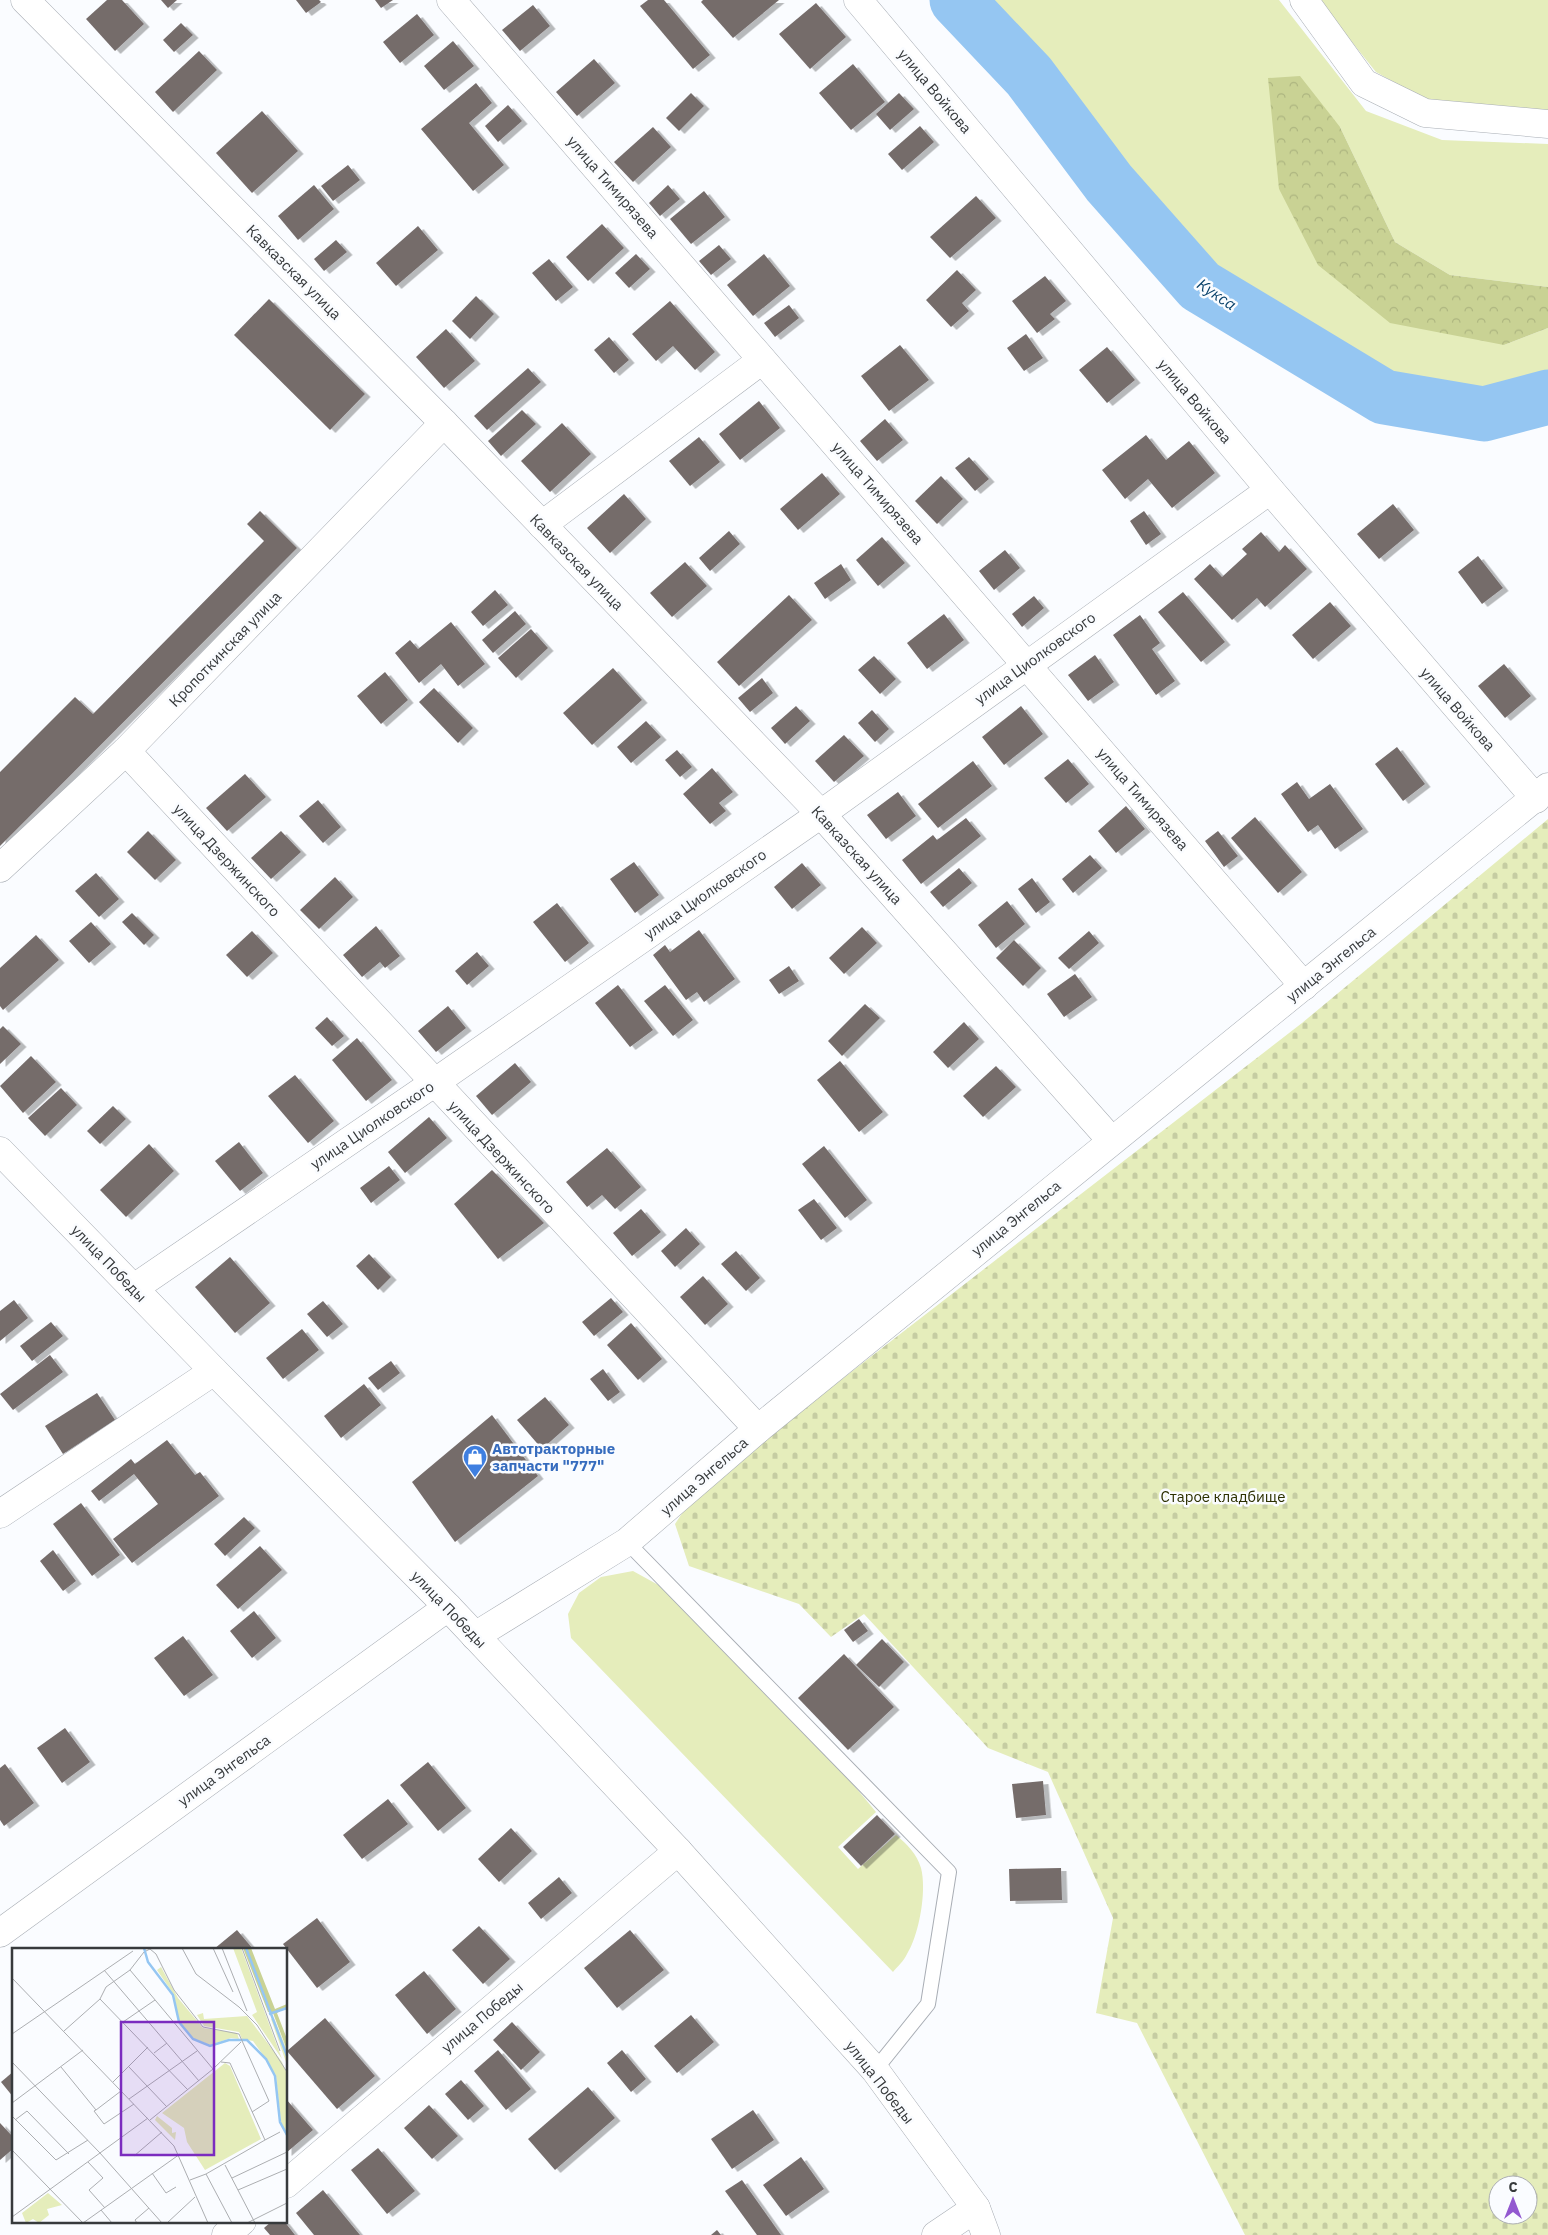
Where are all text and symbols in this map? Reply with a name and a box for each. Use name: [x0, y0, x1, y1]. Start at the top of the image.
street label: улица Войкова: [894, 45, 976, 137]
street label: улица Тимирязева: [563, 132, 663, 242]
street label: Кавказская улица: [243, 221, 345, 323]
water label: Кукса: [1194, 274, 1240, 314]
street label: улица Войкова: [1154, 355, 1236, 447]
street label: улица Тимирязева: [828, 438, 928, 548]
street label: Кавказская улица: [526, 510, 628, 614]
street label: Кропоткинская улица: [165, 587, 285, 711]
street label: улица Циолковского: [971, 608, 1099, 708]
street label: улица Войкова: [1416, 663, 1500, 755]
street label: улица Тимирязева: [1093, 744, 1193, 854]
street label: улица Дзержинского: [170, 799, 284, 921]
street label: Кавказская улица: [808, 802, 906, 908]
street label: улица Циолковского: [640, 845, 770, 943]
street label: улица Энгельса: [1282, 922, 1380, 1006]
street label: улица Циолковского: [307, 1077, 437, 1173]
street label: улица Дзержинского: [445, 1096, 559, 1218]
street label: улица Энгельса: [967, 1176, 1065, 1260]
street label: улица Победы: [67, 1220, 151, 1306]
street label: улица Энгельса: [656, 1433, 752, 1519]
place label: Автотракторные запчасти "777": [492, 1439, 615, 1475]
shop icon: Автотракторные запчасти "777": [462, 1444, 488, 1478]
park label: Старое кладбище: [1161, 1487, 1285, 1506]
street label: улица Победы: [407, 1566, 491, 1652]
street label: улица Энгельса: [174, 1730, 274, 1810]
inset map: [12, 1948, 288, 2222]
street label: улица Победы: [437, 1977, 527, 2057]
street label: улица Победы: [842, 2037, 918, 2127]
north arrow: [1488, 2175, 1538, 2225]
text: С: [1508, 2178, 1518, 2196]

